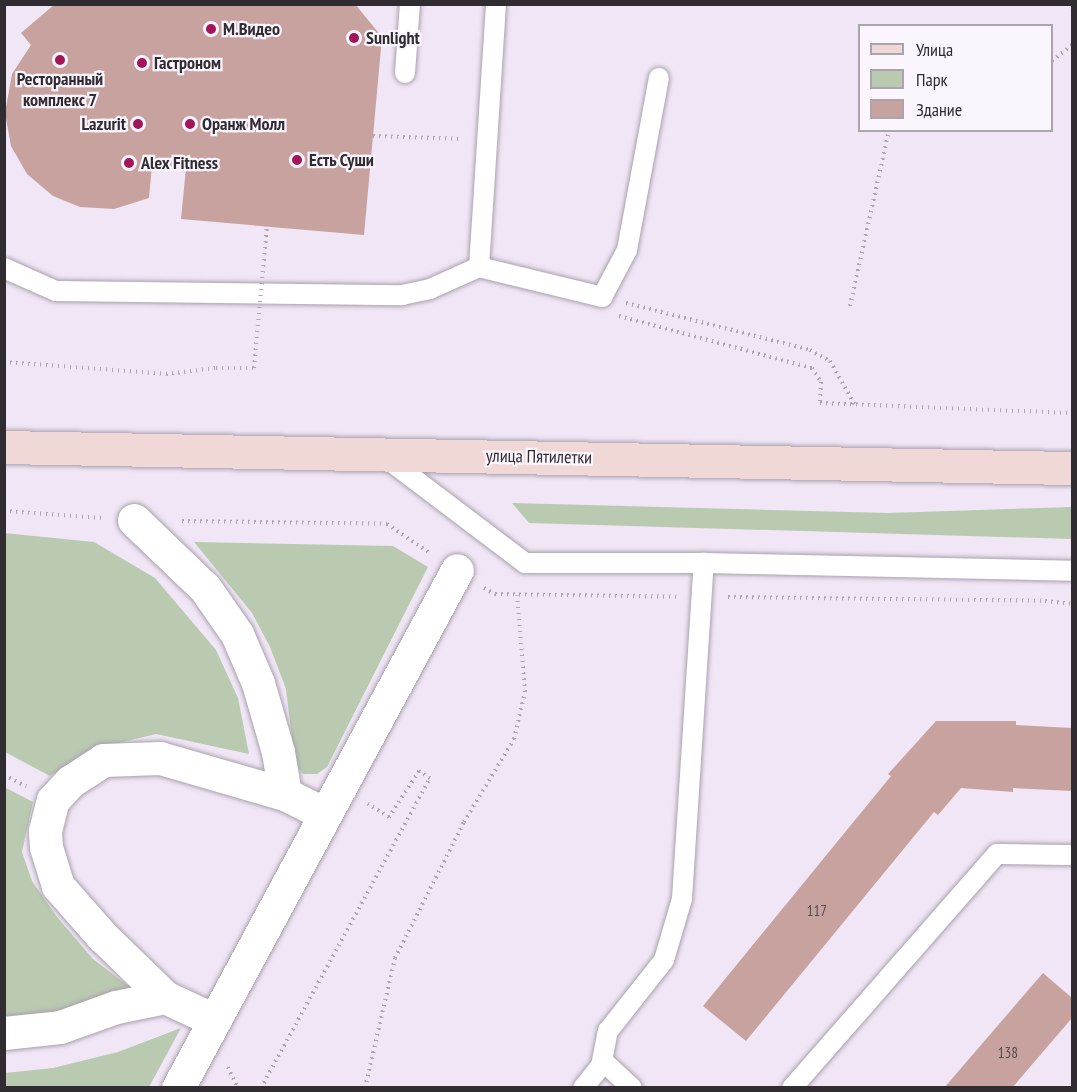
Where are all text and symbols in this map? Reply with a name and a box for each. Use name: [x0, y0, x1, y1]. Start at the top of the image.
place label: М.Видео: [223, 18, 280, 40]
marker: М.Видео: [204, 22, 218, 36]
legend: [858, 24, 1053, 132]
place label: Sunlight: [366, 27, 420, 49]
marker: Sunlight: [347, 31, 361, 45]
text: Улица: [916, 38, 953, 61]
place label: Гастроном: [154, 52, 221, 74]
marker: Ресторанный комплекс 7: [53, 53, 67, 67]
marker: Гастроном: [135, 56, 149, 70]
text: Парк: [916, 68, 947, 91]
place label: Ресторанный комплекс 7: [17, 69, 103, 112]
text: Здание: [916, 98, 962, 121]
place label: Lazurit: [81, 113, 126, 135]
place label: Оранж Молл: [202, 113, 285, 135]
marker: Lazurit: [131, 117, 145, 131]
marker: Оранж Молл: [183, 117, 197, 131]
place label: Есть Суши: [309, 149, 375, 171]
place label: Alex Fitness: [141, 152, 219, 174]
marker: Есть Суши: [290, 153, 304, 167]
marker: Alex Fitness: [122, 156, 136, 170]
street label: улица Пятилетки: [486, 445, 592, 469]
house number: 117: [807, 902, 827, 920]
house number: 138: [998, 1044, 1018, 1062]

